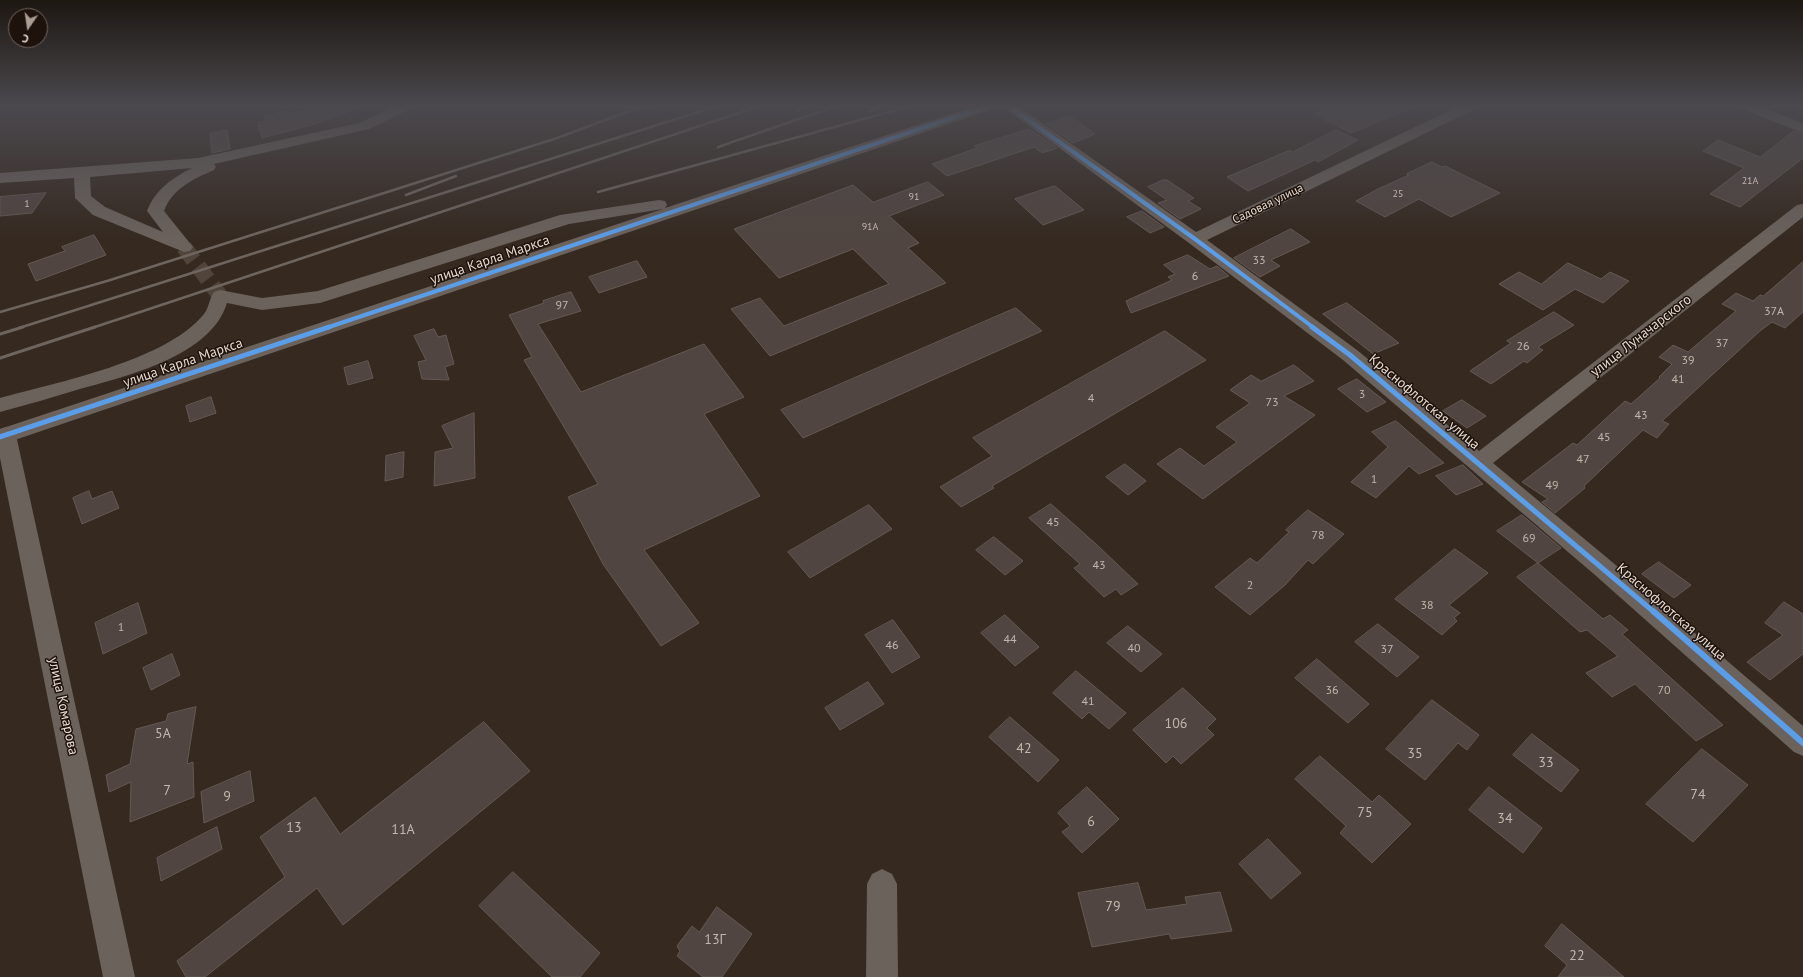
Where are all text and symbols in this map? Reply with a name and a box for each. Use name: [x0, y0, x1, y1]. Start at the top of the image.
north arrow: [8, 8, 48, 48]
text: С: [21, 31, 30, 46]
house number: 21А: [1742, 175, 1758, 187]
street label: Садовая улица: [1230, 181, 1306, 227]
house number: 25: [1393, 188, 1403, 200]
house number: 91: [909, 191, 919, 203]
house number: 1: [24, 198, 30, 210]
house number: 91А: [862, 221, 878, 233]
street label: улица Карла Маркса: [428, 232, 552, 288]
house number: 33: [1252, 254, 1266, 268]
house number: 6: [1192, 270, 1198, 284]
street label: улица Луначарского: [1587, 291, 1695, 381]
house number: 97: [555, 299, 569, 313]
house number: 37А: [1764, 305, 1784, 319]
street label: улица Карла Маркса: [121, 335, 245, 391]
house number: 37: [1715, 337, 1729, 351]
house number: 26: [1516, 340, 1530, 354]
street label: Краснофлотская улица: [1365, 351, 1483, 453]
house number: 39: [1681, 354, 1695, 368]
house number: 41: [1671, 373, 1685, 387]
house number: 3: [1359, 388, 1365, 402]
house number: 4: [1088, 392, 1094, 406]
house number: 73: [1265, 396, 1279, 410]
house number: 43: [1634, 409, 1648, 423]
house number: 45: [1597, 431, 1611, 445]
house number: 47: [1576, 453, 1590, 467]
house number: 1: [1371, 473, 1377, 487]
house number: 49: [1545, 479, 1559, 493]
house number: 45: [1046, 516, 1060, 530]
house number: 78: [1311, 529, 1325, 543]
house number: 69: [1522, 532, 1536, 546]
house number: 43: [1092, 559, 1106, 573]
street label: Краснофлотская улица: [1613, 560, 1729, 664]
house number: 2: [1247, 579, 1253, 593]
house number: 38: [1420, 599, 1434, 613]
house number: 1: [118, 621, 124, 635]
house number: 44: [1003, 633, 1017, 647]
house number: 46: [885, 639, 899, 653]
house number: 40: [1127, 642, 1141, 656]
house number: 37: [1380, 643, 1394, 657]
street label: улица Комарова: [44, 656, 82, 756]
house number: 36: [1325, 684, 1339, 698]
house number: 70: [1657, 684, 1671, 698]
house number: 41: [1081, 695, 1095, 709]
house number: 106: [1165, 716, 1187, 732]
house number: 5А: [155, 726, 171, 742]
house number: 42: [1016, 741, 1032, 757]
house number: 35: [1407, 746, 1423, 762]
house number: 33: [1538, 755, 1554, 771]
house number: 7: [163, 783, 171, 799]
house number: 74: [1690, 787, 1706, 803]
house number: 9: [223, 789, 231, 805]
house number: 75: [1357, 805, 1373, 821]
house number: 34: [1497, 811, 1513, 827]
house number: 6: [1087, 814, 1095, 830]
house number: 13: [286, 820, 302, 836]
house number: 11А: [391, 822, 415, 838]
house number: 79: [1105, 899, 1121, 915]
house number: 13Г: [704, 932, 726, 948]
house number: 22: [1569, 948, 1585, 964]

